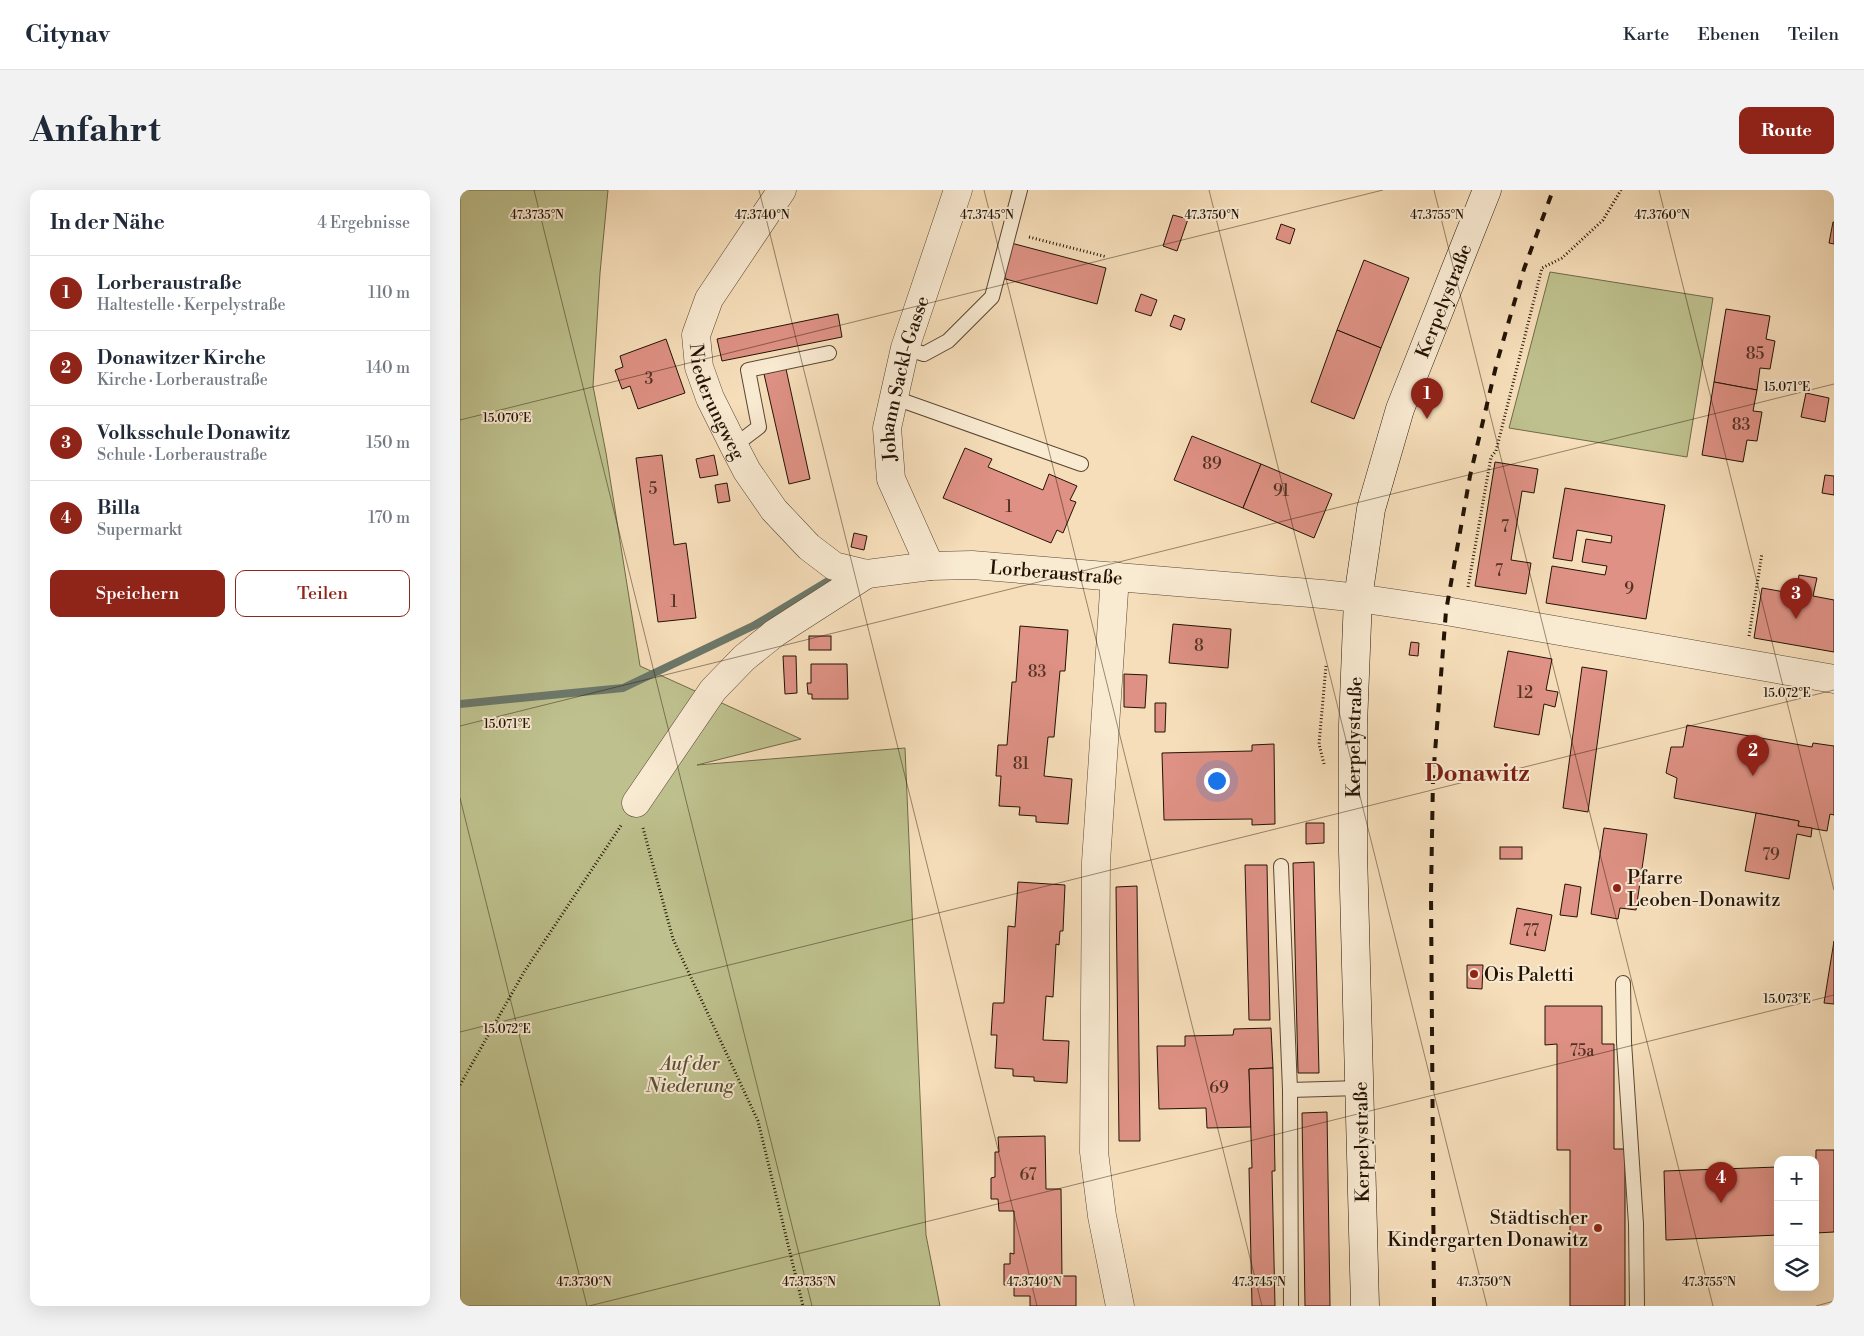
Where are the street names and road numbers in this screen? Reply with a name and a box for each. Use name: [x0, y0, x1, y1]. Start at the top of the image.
street label: Kerpelystraße: [1411, 240, 1477, 362]
street label: Johann Sackl-Gasse: [876, 293, 935, 463]
street label: Niederungweg: [684, 343, 750, 464]
street label: Lorberaustraße: [988, 555, 1124, 590]
street label: Kerpelystraße: [1342, 676, 1368, 798]
street label: Kerpelystraße: [1349, 1081, 1375, 1203]

